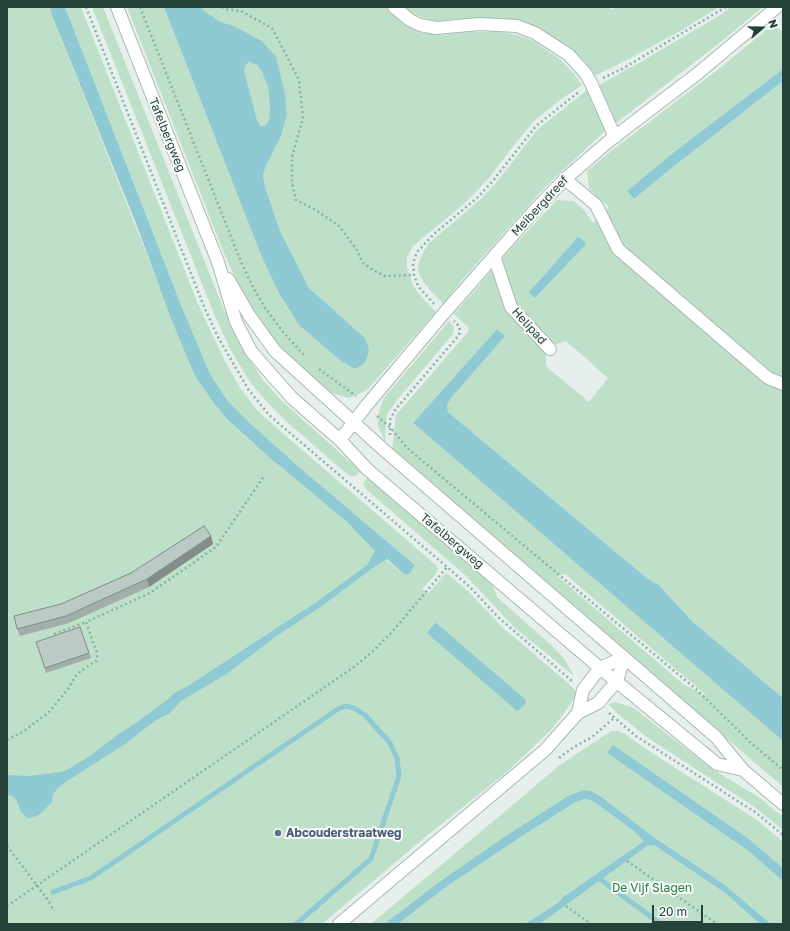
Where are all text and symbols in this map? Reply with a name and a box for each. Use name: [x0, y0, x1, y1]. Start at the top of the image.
north arrow: [742, 8, 782, 48]
text: N: [766, 18, 781, 30]
street label: Tafelbergweg: [146, 96, 188, 174]
street label: Meibergdreef: [509, 173, 571, 239]
street label: Helipad: [509, 305, 549, 347]
street label: Tafelbergweg: [417, 510, 487, 572]
place label: Abcouderstraatweg: [286, 826, 401, 840]
marker: Abcouderstraatweg: [273, 828, 283, 838]
park label: De Vijf Slagen: [612, 881, 692, 895]
scale bar: [654, 897, 705, 923]
text: 20 m: [659, 904, 687, 919]

